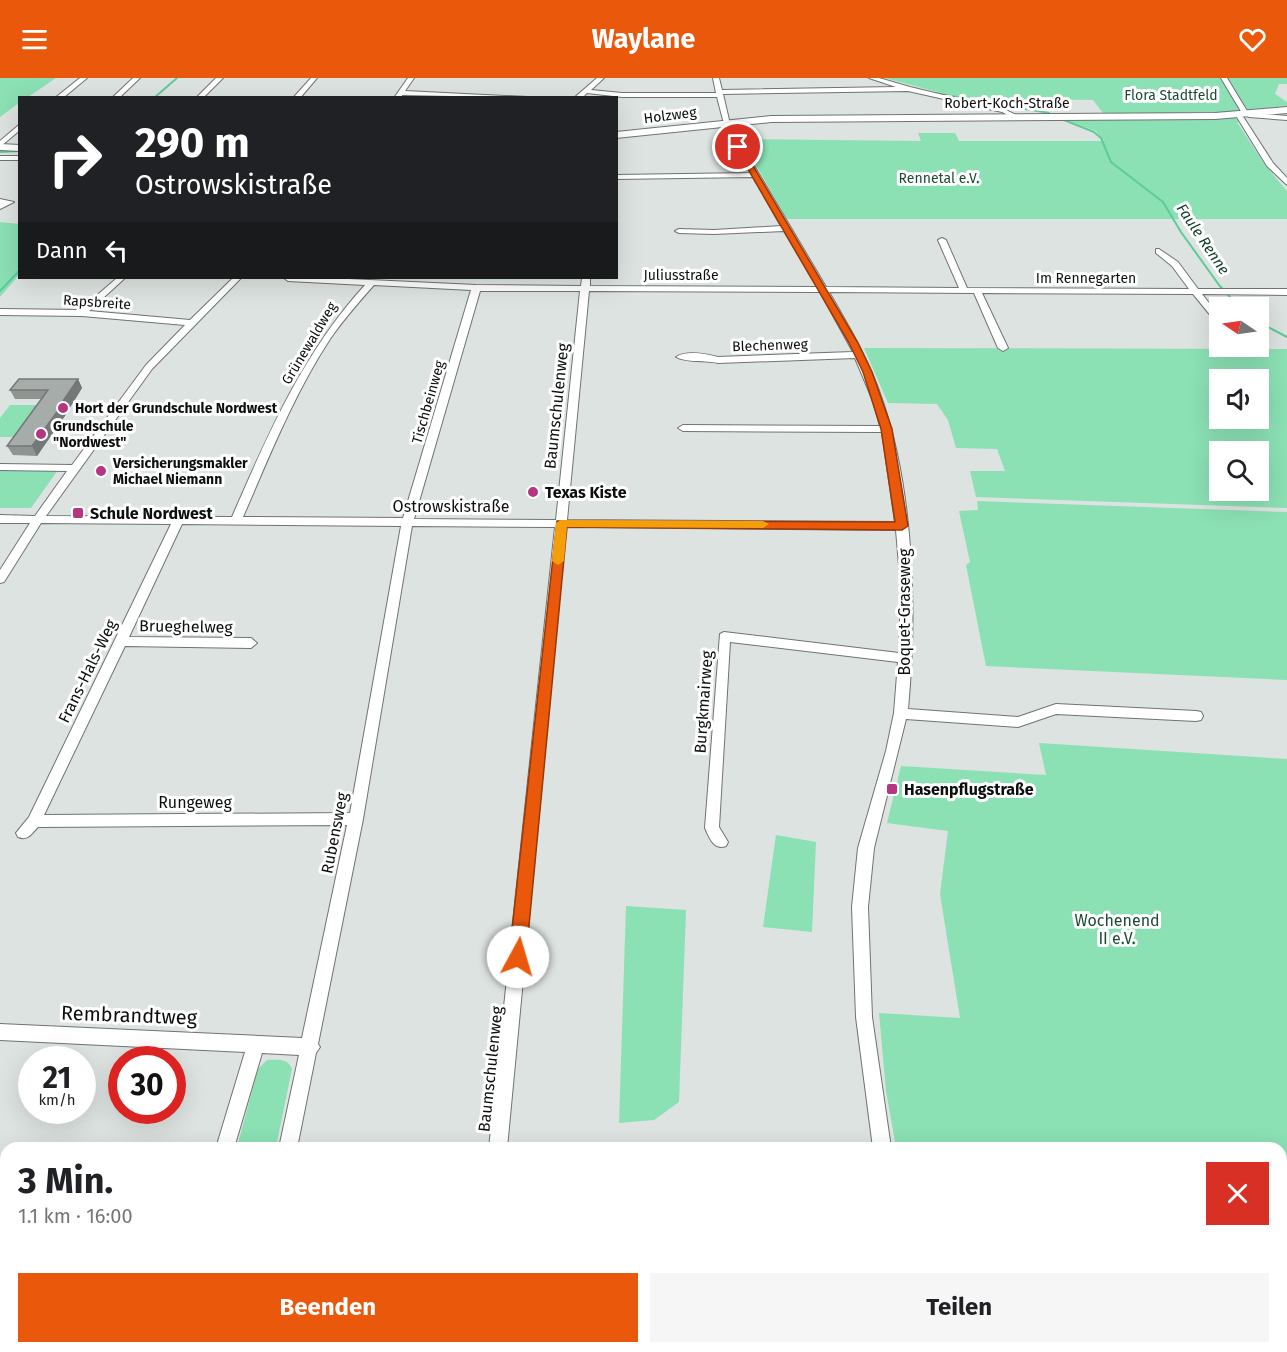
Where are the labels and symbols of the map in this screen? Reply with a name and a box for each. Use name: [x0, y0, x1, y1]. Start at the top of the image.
park label: Flora Stadtfeld: [1124, 87, 1218, 104]
street label: Robert-Koch-Straße: [944, 95, 1070, 112]
street label: Holzweg: [643, 104, 698, 127]
pin: [712, 121, 763, 172]
park label: Rennetal e.V.: [899, 170, 979, 187]
water label: Faule Renne: [1173, 200, 1233, 278]
street label: Juliusstraße: [643, 267, 719, 284]
street label: Im Rennegarten: [1036, 270, 1136, 287]
street label: Rapsbreite: [62, 292, 132, 313]
north arrow: [1209, 297, 1269, 357]
street label: Grünewaldweg: [278, 298, 341, 387]
street label: Blechenweg: [732, 336, 809, 355]
street label: Baumschulenweg: [540, 341, 573, 470]
street label: Tischbeinweg: [409, 358, 449, 446]
place label: Hort der Grundschule Nordwest: [75, 400, 278, 417]
marker: Hort der Grundschule Nordwest: [56, 401, 70, 415]
place label: Grundschule "Nordwest": [53, 418, 134, 451]
marker: Grundschule "Nordwest": [34, 427, 48, 441]
place label: Versicherungsmakler Michael Niemann: [112, 455, 248, 488]
marker: Versicherungsmakler Michael Niemann: [94, 464, 108, 478]
place label: Texas Kiste: [545, 483, 627, 502]
marker: Texas Kiste: [526, 485, 540, 499]
street label: Ostrowskistraße: [393, 497, 509, 516]
place label: Schule Nordwest: [90, 504, 214, 523]
marker: Schule Nordwest: [71, 506, 85, 520]
street label: Boquet-Graseweg: [895, 548, 914, 676]
street label: Frans-Hals-Weg: [54, 616, 121, 726]
street label: Brueghelweg: [139, 616, 234, 637]
street label: Burgkmairweg: [690, 649, 717, 754]
place label: Hasenpflugstraße: [904, 780, 1034, 799]
marker: Hasenpflugstraße: [885, 782, 899, 796]
street label: Rubensweg: [317, 790, 352, 875]
street label: Rungeweg: [158, 793, 233, 812]
park label: Wochenend II e.V.: [1074, 911, 1160, 948]
position arrow: [486, 925, 550, 989]
street label: Rembrandtweg: [61, 1001, 198, 1029]
street label: Baumschulenweg: [474, 1004, 507, 1133]
speed limit sign: 30: [108, 1046, 186, 1124]

